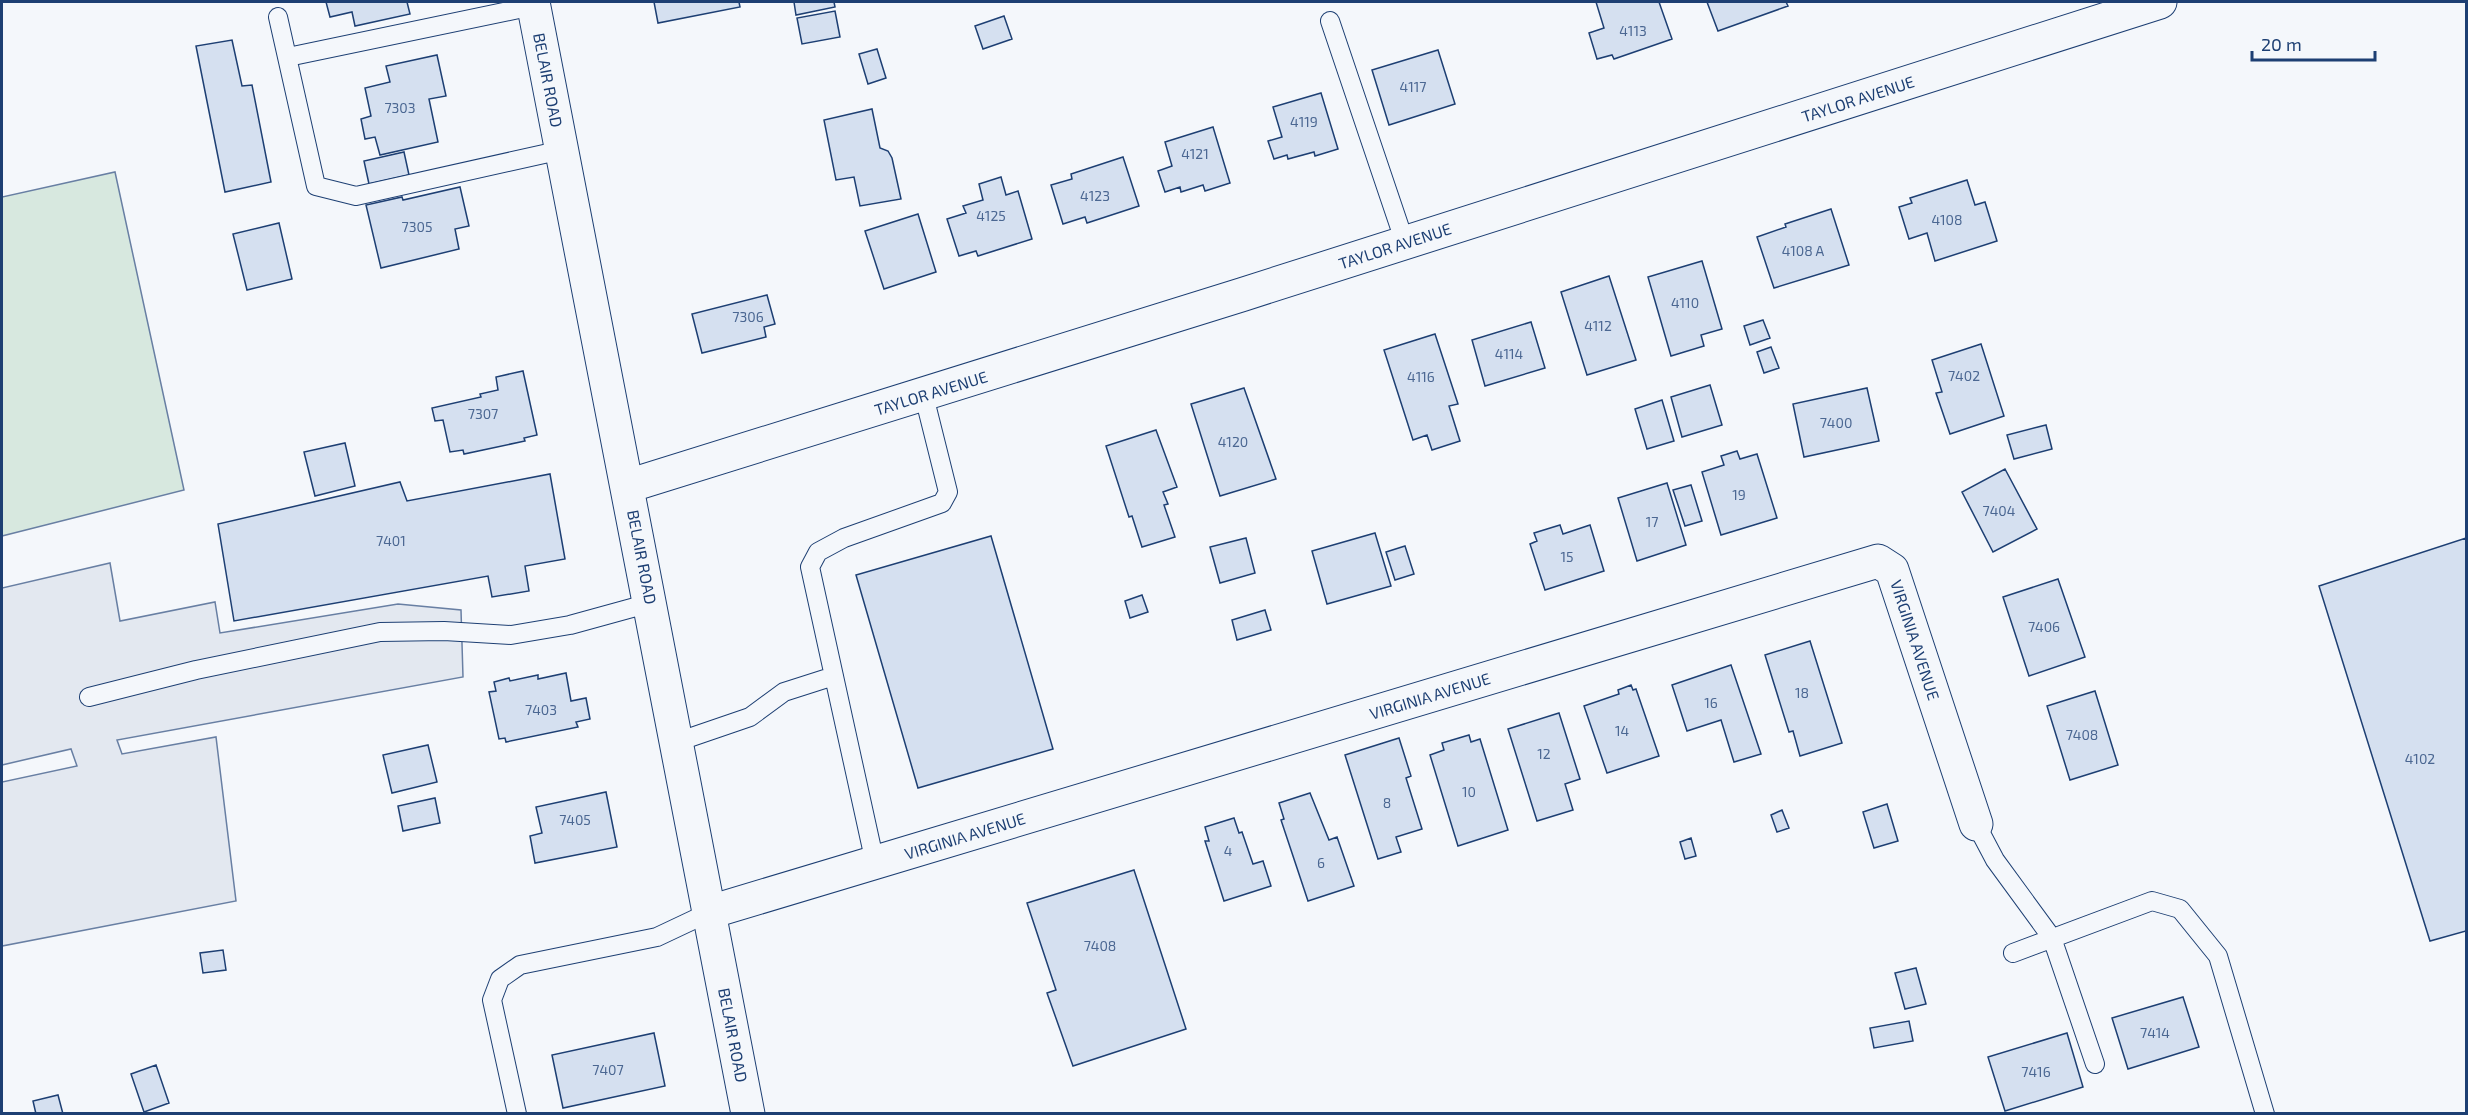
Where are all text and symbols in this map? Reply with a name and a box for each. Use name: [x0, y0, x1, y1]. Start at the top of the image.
house number: 4113: [1619, 22, 1647, 39]
scale bar: [2252, 24, 2375, 62]
street label: BELAIR ROAD: [530, 31, 567, 129]
text: 20 m: [2261, 33, 2302, 55]
street label: TAYLOR AVENUE: [1799, 71, 1917, 126]
house number: 4117: [1400, 78, 1426, 95]
house number: 7303: [384, 99, 416, 116]
house number: 4119: [1290, 113, 1318, 130]
house number: 4121: [1181, 145, 1209, 162]
house number: 4123: [1080, 187, 1110, 204]
house number: 4125: [976, 207, 1006, 224]
house number: 4108: [1931, 211, 1963, 228]
house number: 7305: [402, 218, 432, 235]
street label: TAYLOR AVENUE: [1336, 218, 1454, 273]
house number: 4108 A: [1782, 242, 1825, 259]
house number: 4110: [1671, 294, 1699, 311]
house number: 7306: [732, 308, 764, 325]
house number: 4112: [1584, 317, 1612, 334]
house number: 4114: [1495, 345, 1523, 362]
street label: TAYLOR AVENUE: [872, 366, 990, 419]
house number: 7402: [1948, 367, 1980, 384]
house number: 4116: [1407, 368, 1435, 385]
house number: 7307: [468, 405, 498, 422]
house number: 7400: [1820, 414, 1852, 431]
house number: 4120: [1218, 433, 1248, 450]
house number: 19: [1732, 486, 1746, 503]
house number: 7404: [1983, 502, 2015, 519]
street label: BELAIR ROAD: [624, 508, 661, 606]
house number: 17: [1646, 513, 1658, 530]
house number: 7401: [376, 532, 406, 549]
house number: 15: [1560, 548, 1574, 565]
street label: VIRGINIA AVENUE: [1887, 577, 1944, 702]
house number: 7406: [2028, 618, 2060, 635]
street label: VIRGINIA AVENUE: [1367, 668, 1493, 723]
house number: 18: [1795, 684, 1809, 701]
house number: 16: [1704, 694, 1718, 711]
house number: 7403: [525, 701, 557, 718]
house number: 14: [1615, 722, 1629, 739]
house number: 7408: [2066, 726, 2098, 743]
house number: 12: [1537, 745, 1551, 762]
house number: 4102: [2405, 750, 2435, 767]
house number: 10: [1462, 783, 1476, 800]
house number: 8: [1383, 794, 1391, 811]
street label: VIRGINIA AVENUE: [902, 808, 1028, 863]
house number: 7405: [559, 811, 591, 828]
house number: 4: [1224, 842, 1232, 859]
house number: 6: [1317, 854, 1325, 871]
house number: 7408: [1084, 937, 1116, 954]
street label: BELAIR ROAD: [715, 986, 752, 1084]
house number: 7414: [2140, 1024, 2170, 1041]
house number: 7407: [592, 1061, 624, 1078]
house number: 7416: [2021, 1063, 2051, 1080]

